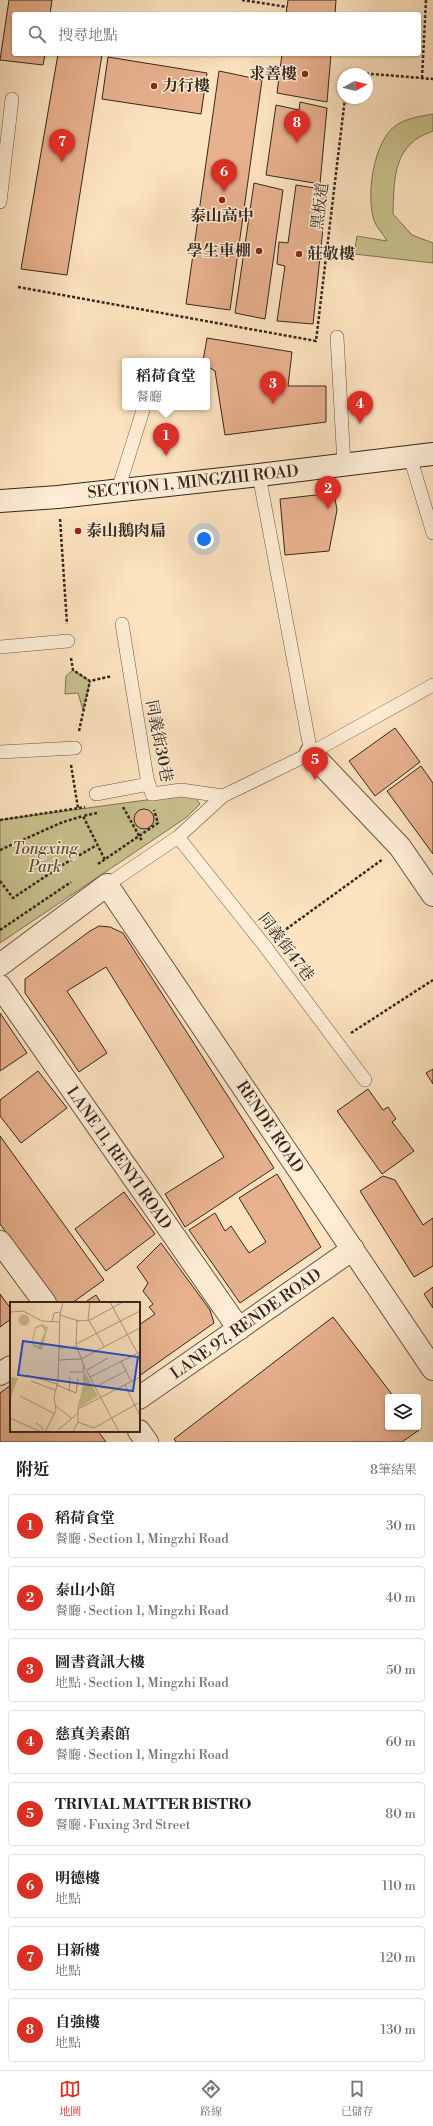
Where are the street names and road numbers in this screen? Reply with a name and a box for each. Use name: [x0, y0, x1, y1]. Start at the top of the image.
street label: 黑板道: [307, 181, 333, 231]
street label: SECTION 1, MINGZHI ROAD: [86, 461, 300, 503]
street label: 同義街30巷: [141, 698, 177, 784]
street label: 同義街47巷: [254, 909, 318, 985]
street label: RENDE ROAD: [232, 1077, 308, 1177]
street label: LANE 11, RENYI ROAD: [62, 1083, 176, 1233]
street label: LANE 97, RENDE ROAD: [167, 1264, 325, 1384]

